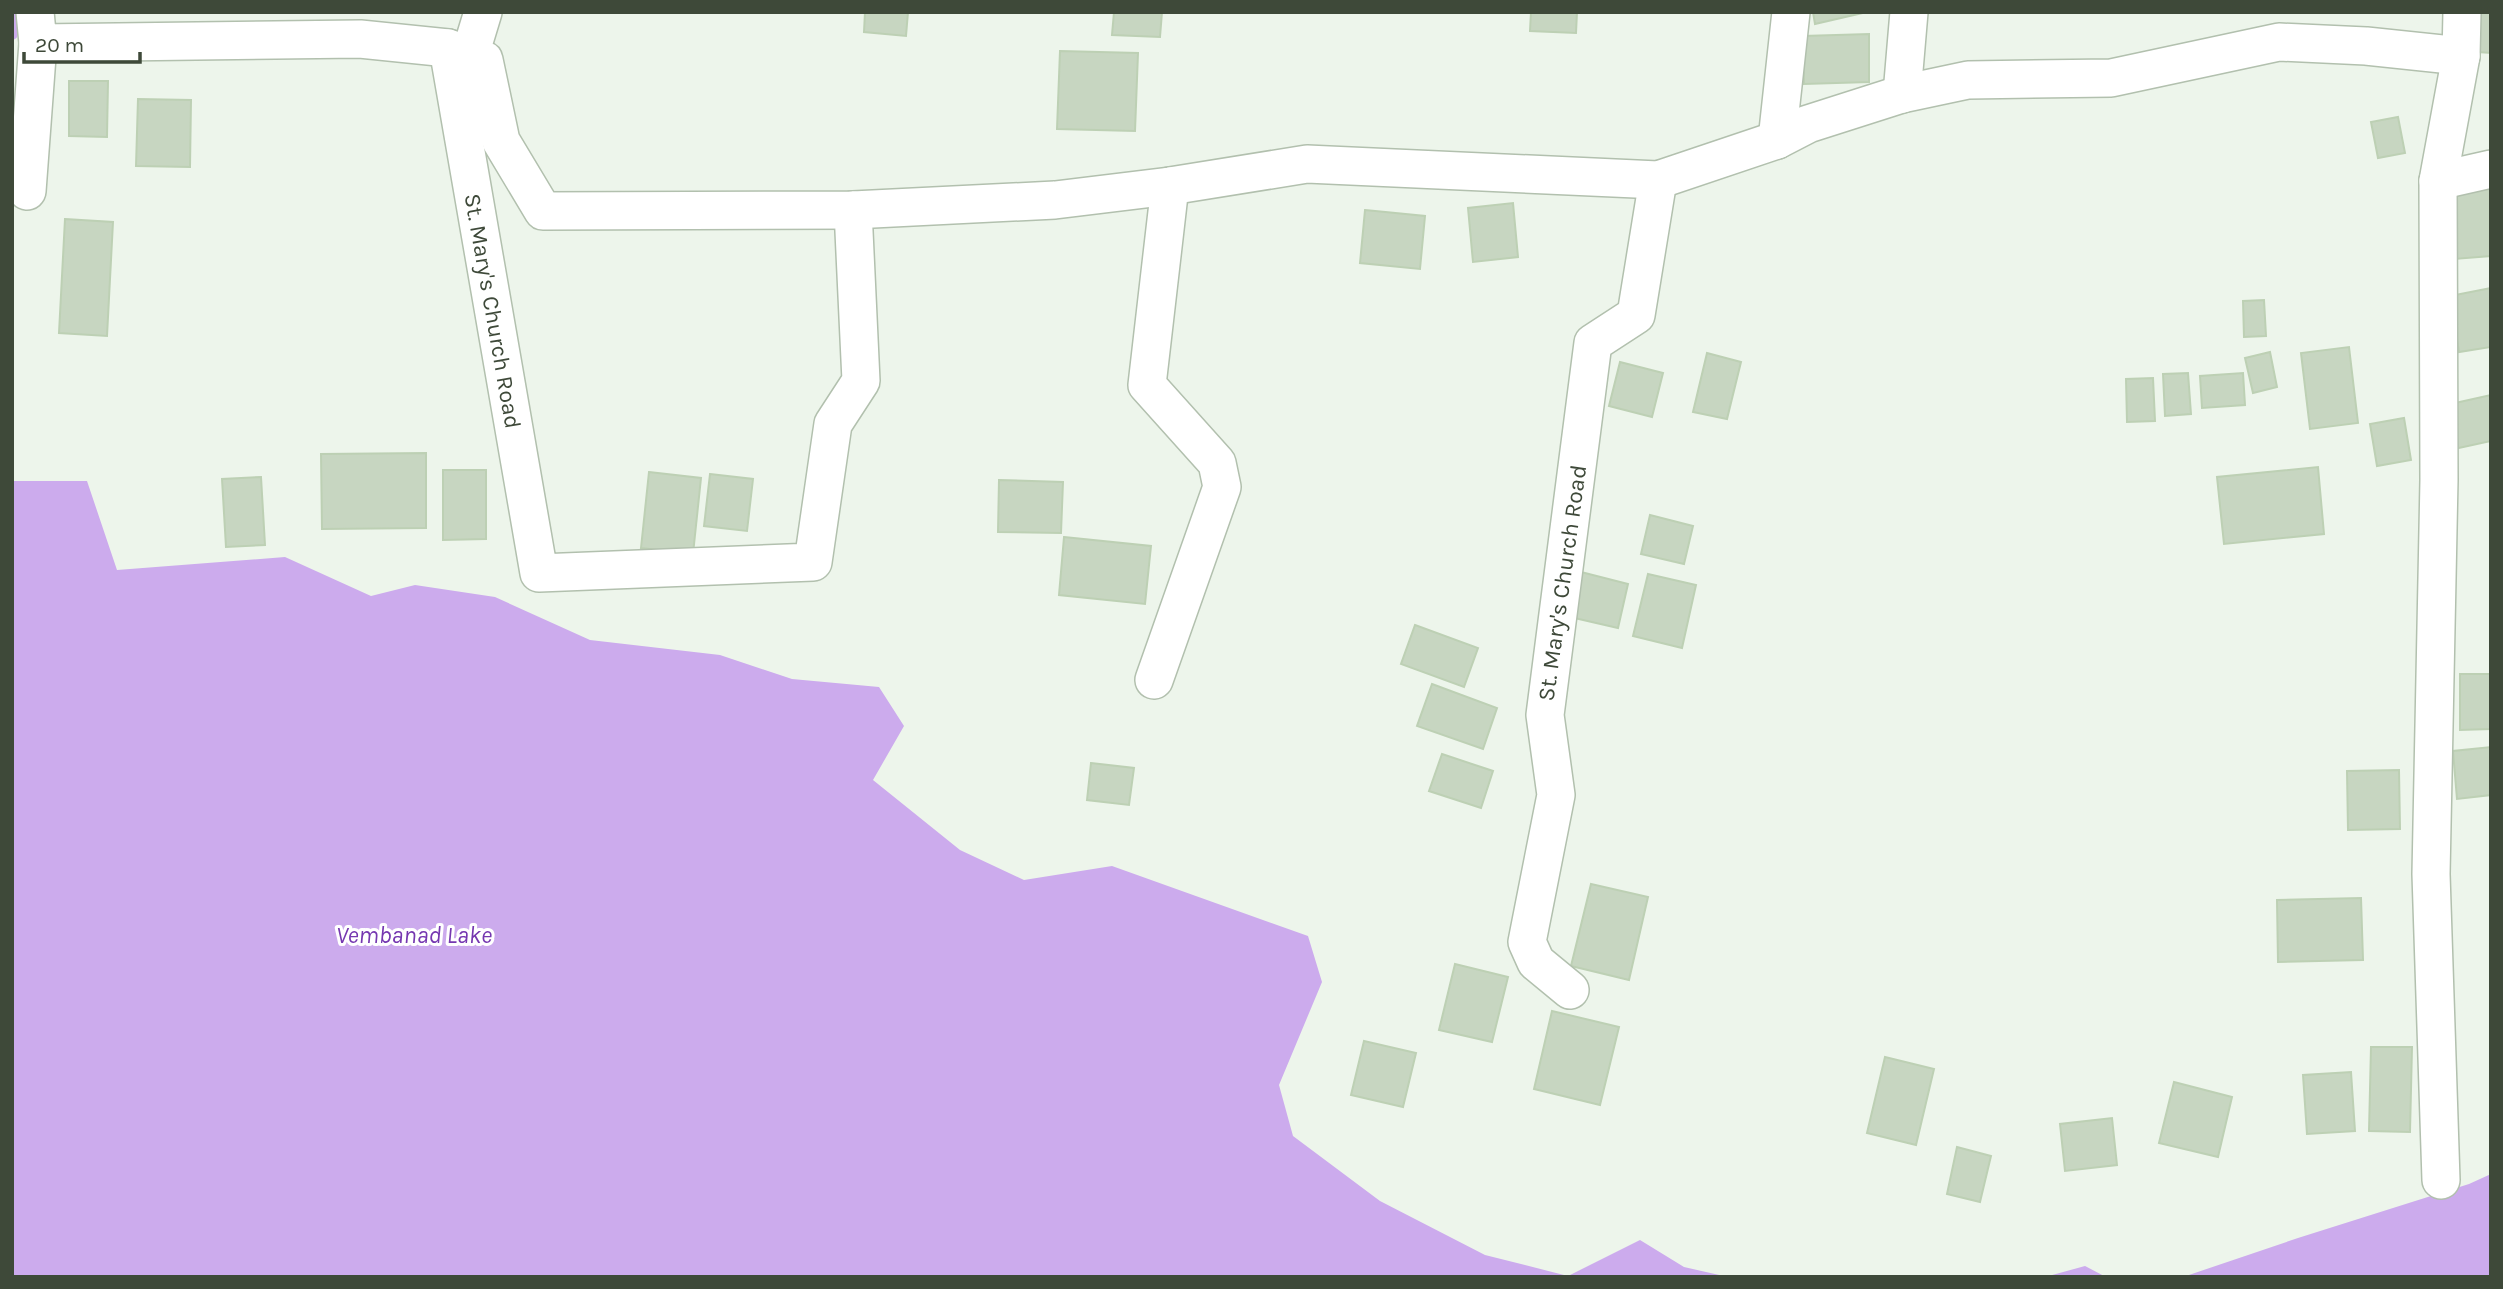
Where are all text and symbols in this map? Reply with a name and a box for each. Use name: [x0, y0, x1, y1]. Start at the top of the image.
scale bar: [24, 21, 140, 65]
text: 20 m: [35, 33, 84, 57]
street label: St. Mary's Church Road: [459, 191, 526, 431]
street label: St. Mary's Church Road: [1533, 463, 1592, 703]
water label: Vembanad Lake: [336, 921, 492, 949]

